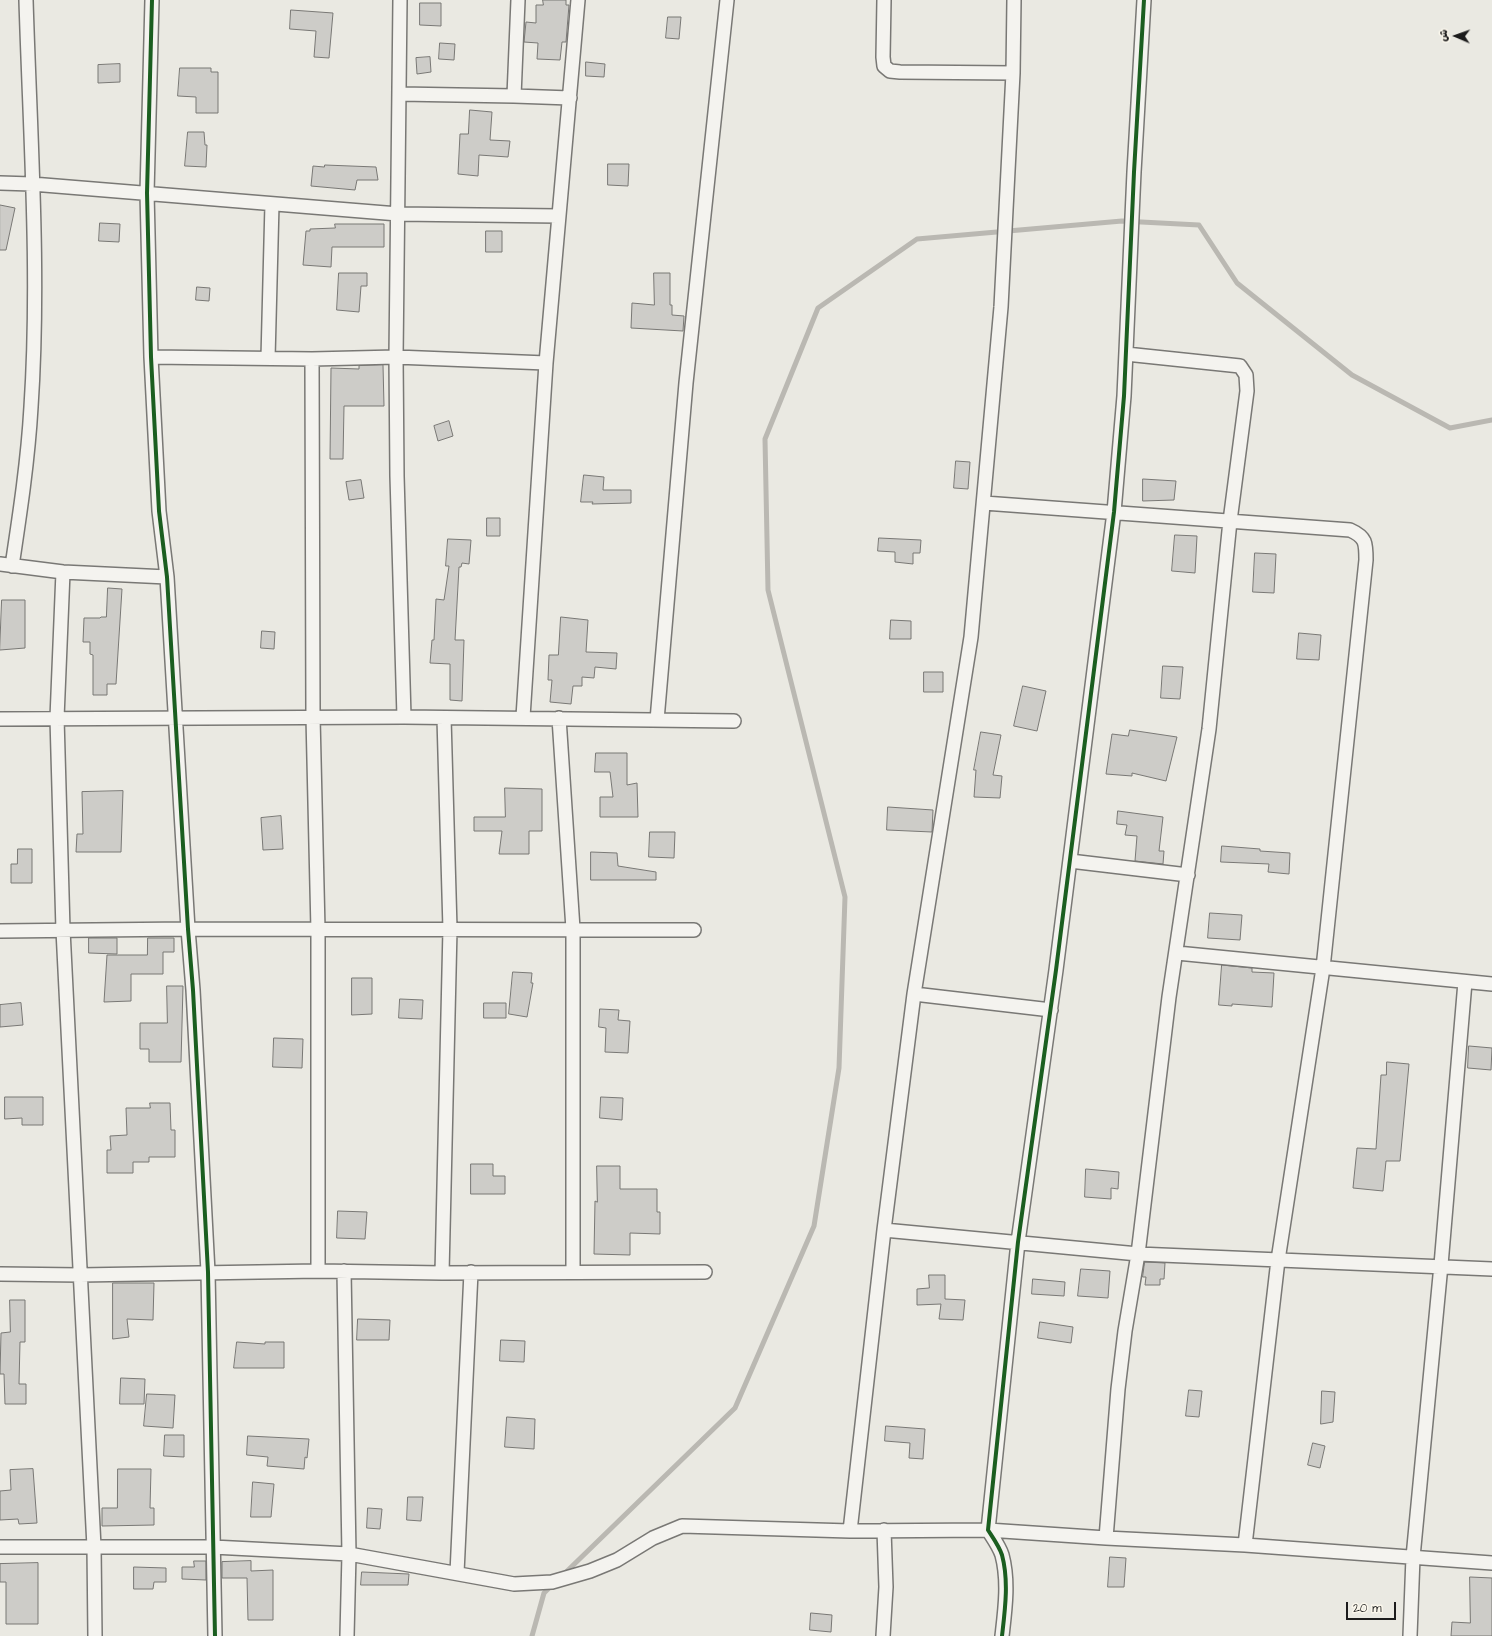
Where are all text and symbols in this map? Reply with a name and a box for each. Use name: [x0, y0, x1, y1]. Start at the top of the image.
north arrow: [1436, 16, 1476, 56]
text: ش: [1436, 29, 1451, 42]
scale bar: [1348, 1594, 1398, 1620]
text: 20 m: [1353, 1600, 1382, 1617]

